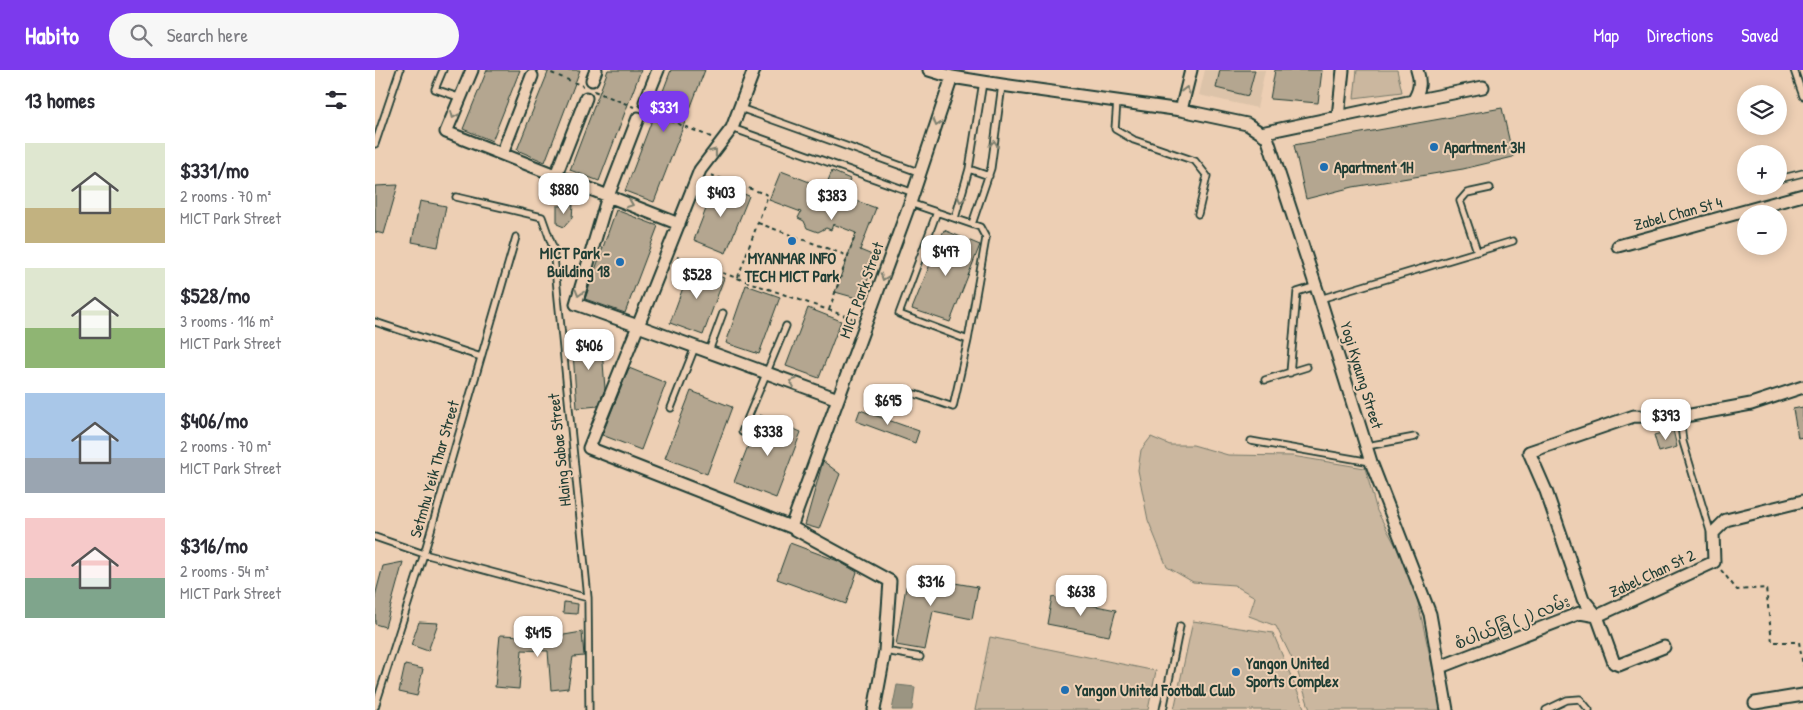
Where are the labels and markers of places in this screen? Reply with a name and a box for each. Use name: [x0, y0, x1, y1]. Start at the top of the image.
pin: $331: [634, 90, 694, 133]
place label: Apartment 3H: [1444, 136, 1525, 159]
marker: Apartment 3H: [1428, 141, 1440, 153]
place label: Apartment 1H: [1334, 156, 1414, 179]
marker: Apartment 1H: [1318, 161, 1330, 173]
pin: $880: [534, 172, 594, 215]
pin: $403: [691, 176, 751, 218]
pin: $383: [802, 178, 862, 221]
pin: $497: [916, 234, 976, 277]
marker: MYANMAR INFO TECH MICT Park: [786, 235, 798, 247]
place label: MICT Park - Building 18: [540, 242, 611, 283]
place label: MYANMAR INFO TECH MICT Park: [744, 247, 840, 287]
marker: MICT Park - Building 18: [614, 256, 626, 268]
pin: $528: [667, 258, 727, 300]
pin: $406: [559, 328, 619, 371]
pin: $695: [858, 384, 918, 426]
pin: $393: [1636, 398, 1696, 441]
pin: $338: [738, 414, 798, 457]
pin: $316: [901, 564, 961, 607]
pin: $638: [1051, 574, 1111, 617]
pin: $415: [508, 616, 568, 658]
place label: Yangon United Sports Complex: [1246, 652, 1339, 693]
marker: Yangon United Sports Complex: [1230, 666, 1242, 678]
place label: Yangon United Football Club: [1075, 679, 1236, 702]
marker: Yangon United Football Club: [1059, 684, 1071, 696]

